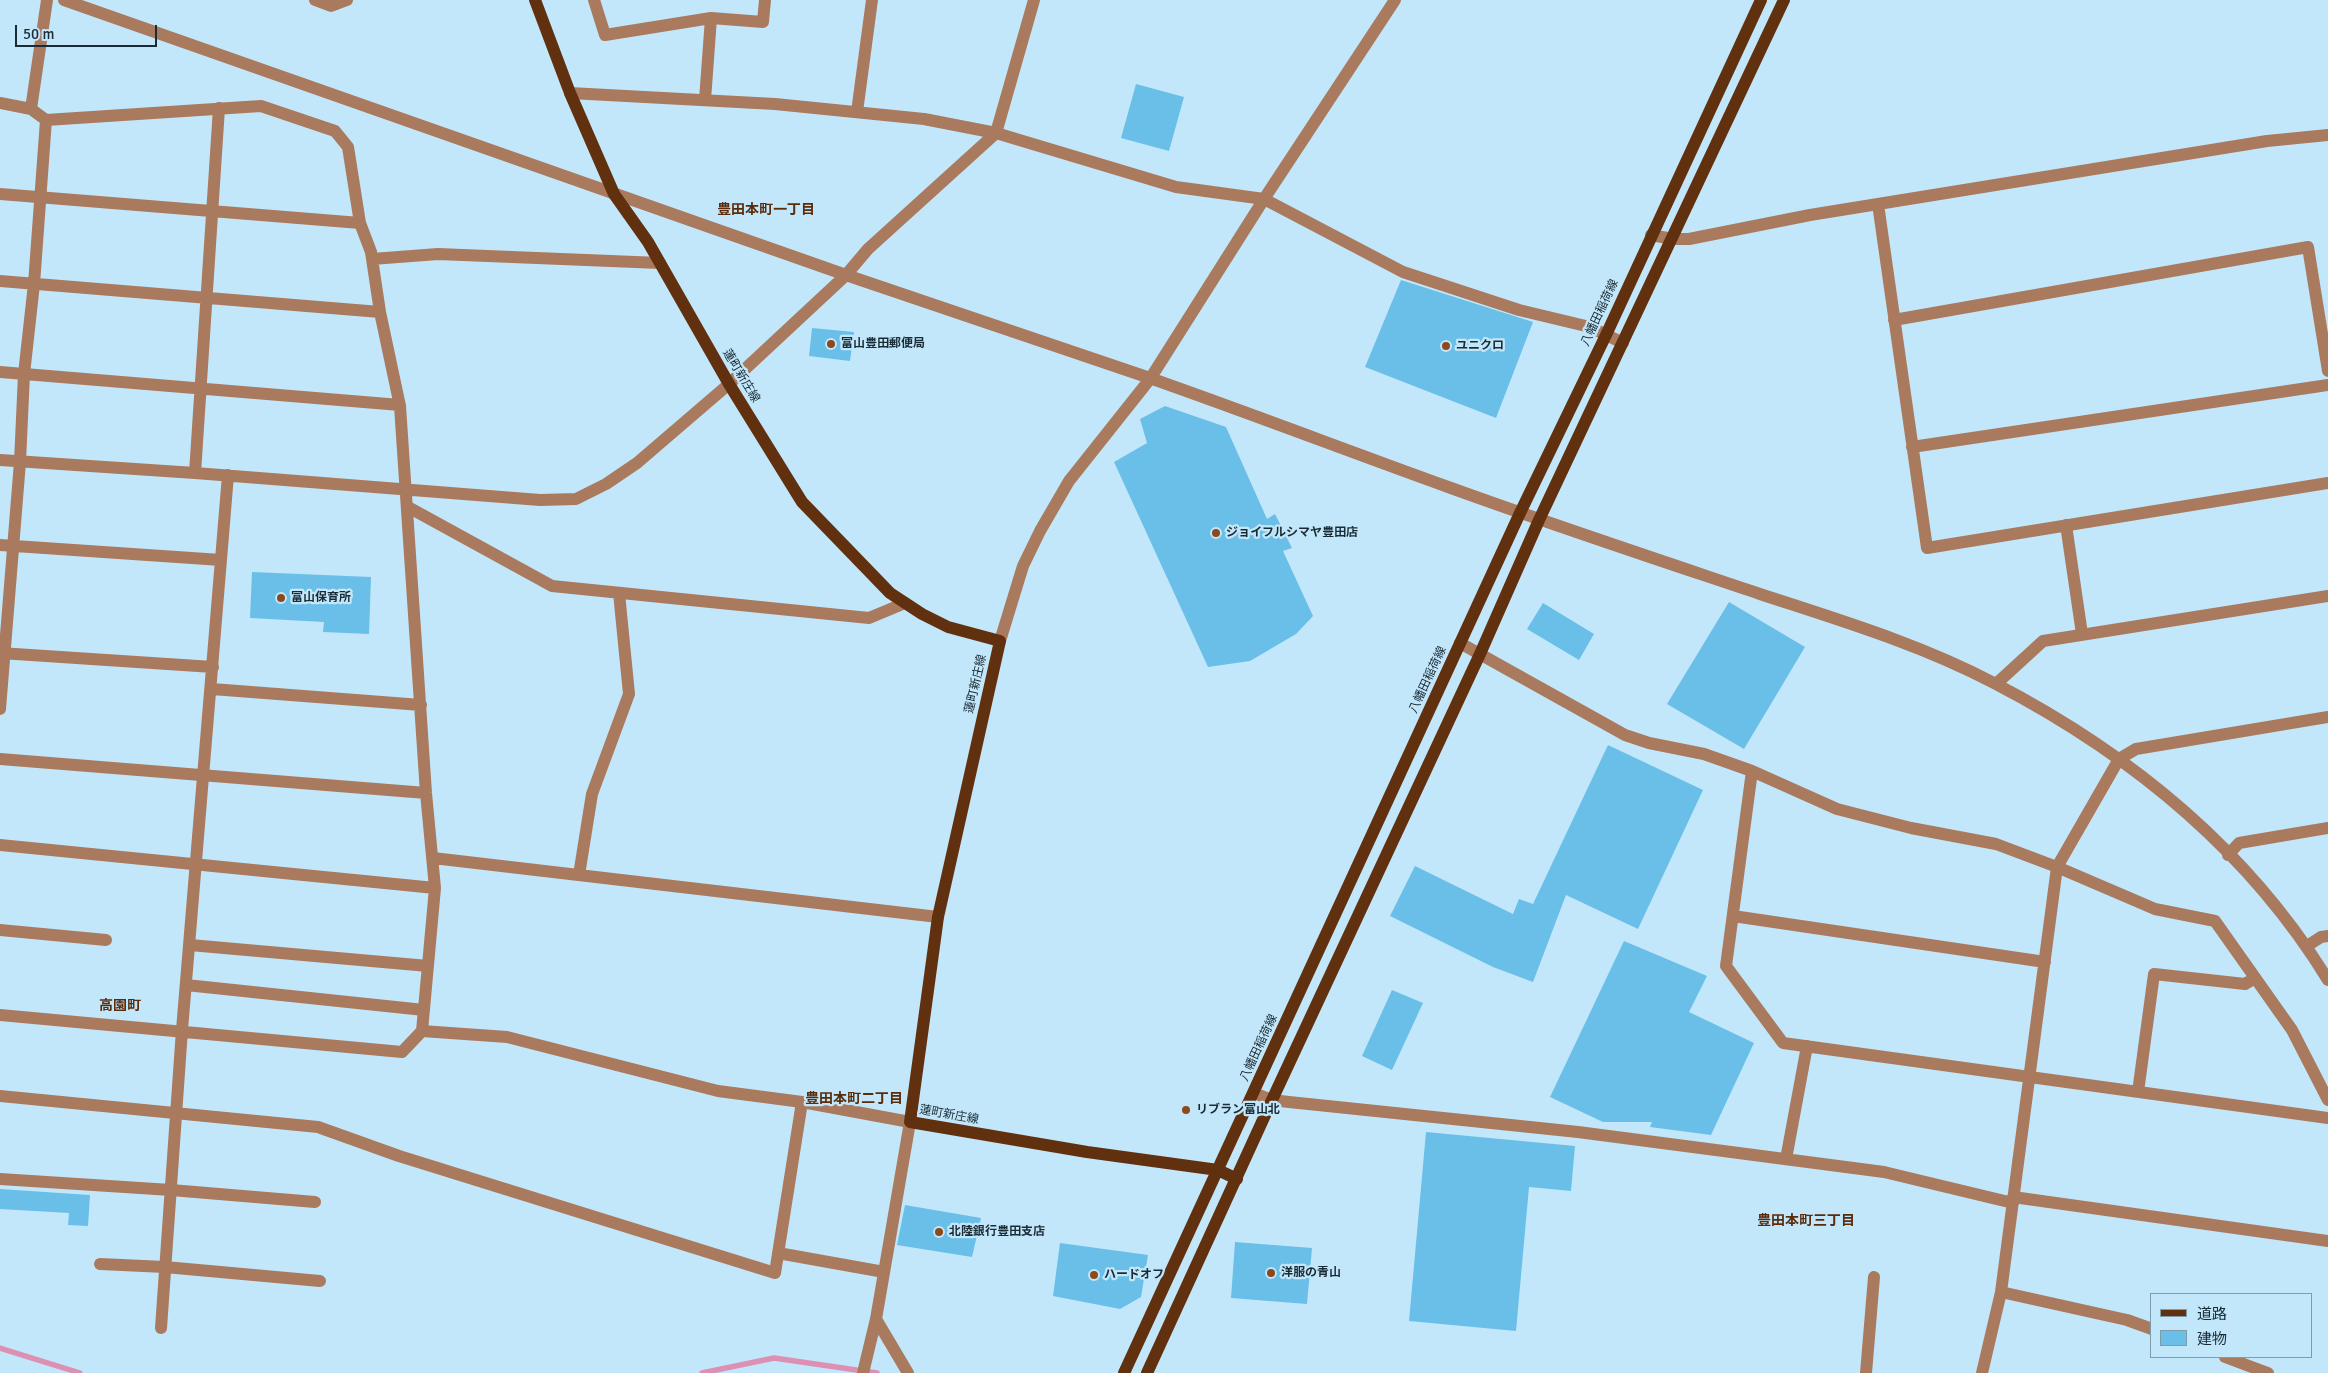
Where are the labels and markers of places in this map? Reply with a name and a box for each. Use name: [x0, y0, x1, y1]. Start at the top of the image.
place label: 富山豊田郵便局: [841, 337, 925, 351]
marker: 富山豊田郵便局: [825, 338, 837, 350]
place label: ユニクロ: [1456, 339, 1504, 353]
marker: ユニクロ: [1440, 340, 1452, 352]
place label: ジョイフルシマヤ豊田店: [1226, 526, 1358, 540]
marker: ジョイフルシマヤ豊田店: [1210, 527, 1222, 539]
place label: 富山保育所: [291, 591, 351, 605]
marker: 富山保育所: [275, 592, 287, 604]
place label: リブラン富山北: [1196, 1103, 1280, 1117]
marker: リブラン富山北: [1180, 1104, 1192, 1116]
place label: 北陸銀行豊田支店: [949, 1225, 1045, 1239]
marker: 北陸銀行豊田支店: [933, 1226, 945, 1238]
place label: 洋服の青山: [1281, 1266, 1341, 1280]
marker: 洋服の青山: [1265, 1267, 1277, 1279]
place label: ハードオフ: [1104, 1268, 1164, 1282]
marker: ハードオフ: [1088, 1269, 1100, 1281]

